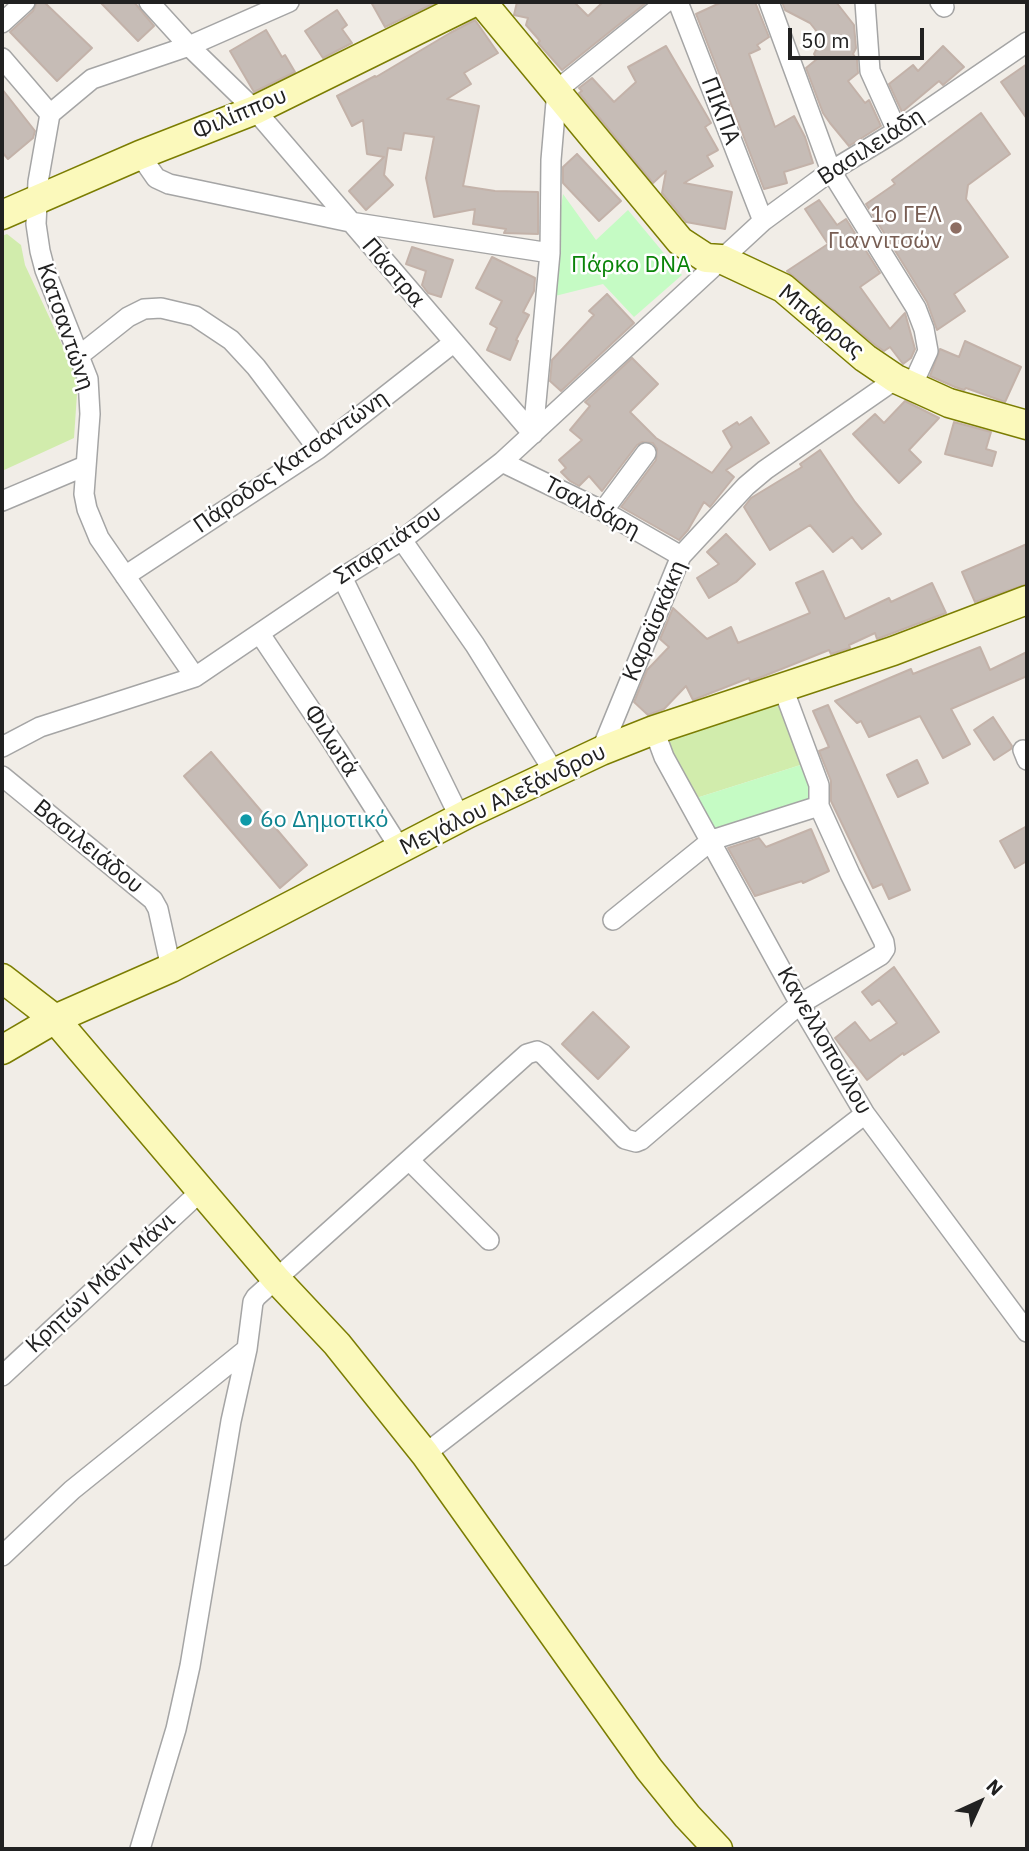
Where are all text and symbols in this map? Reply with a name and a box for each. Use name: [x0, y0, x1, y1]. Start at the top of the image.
scale bar: [791, 14, 928, 58]
text: 50 m: [801, 26, 850, 54]
street label: ΠΙΚΠΑ: [695, 73, 745, 149]
street label: Φιλίππου: [189, 82, 291, 146]
street label: Βασιλειάδη: [813, 103, 929, 191]
place label: 1o ΓΕΛ Γιαννιτσών: [828, 201, 942, 255]
marker: 1o ΓΕΛ Γιαννιτσών: [948, 220, 964, 236]
street label: Πάστρα: [356, 233, 430, 313]
park label: Πάρκο DNA: [571, 251, 691, 279]
street label: Κατσαντώνη: [30, 260, 100, 394]
street label: Μπάφρας: [773, 279, 869, 365]
street label: Πάροδος Κατσαντώνη: [188, 384, 394, 540]
street label: Τσαλδάρη: [539, 471, 645, 545]
street label: Σπαρτιάτου: [329, 499, 447, 591]
street label: Καραϊσκάκη: [617, 556, 693, 686]
street label: Φιλωτά: [298, 700, 364, 782]
street label: Μεγάλου Αλεξάνδρου: [395, 738, 611, 862]
street label: Βασιλειάδου: [27, 794, 149, 900]
place label: 6ο Δημοτικό: [260, 806, 388, 834]
marker: 6ο Δημοτικό: [238, 812, 254, 828]
street label: Κανελλοπούλου: [771, 962, 877, 1120]
street label: Κρητών Μάνι Μάνι: [21, 1207, 181, 1359]
north arrow: [945, 1767, 1015, 1837]
text: N: [981, 1774, 1008, 1800]

